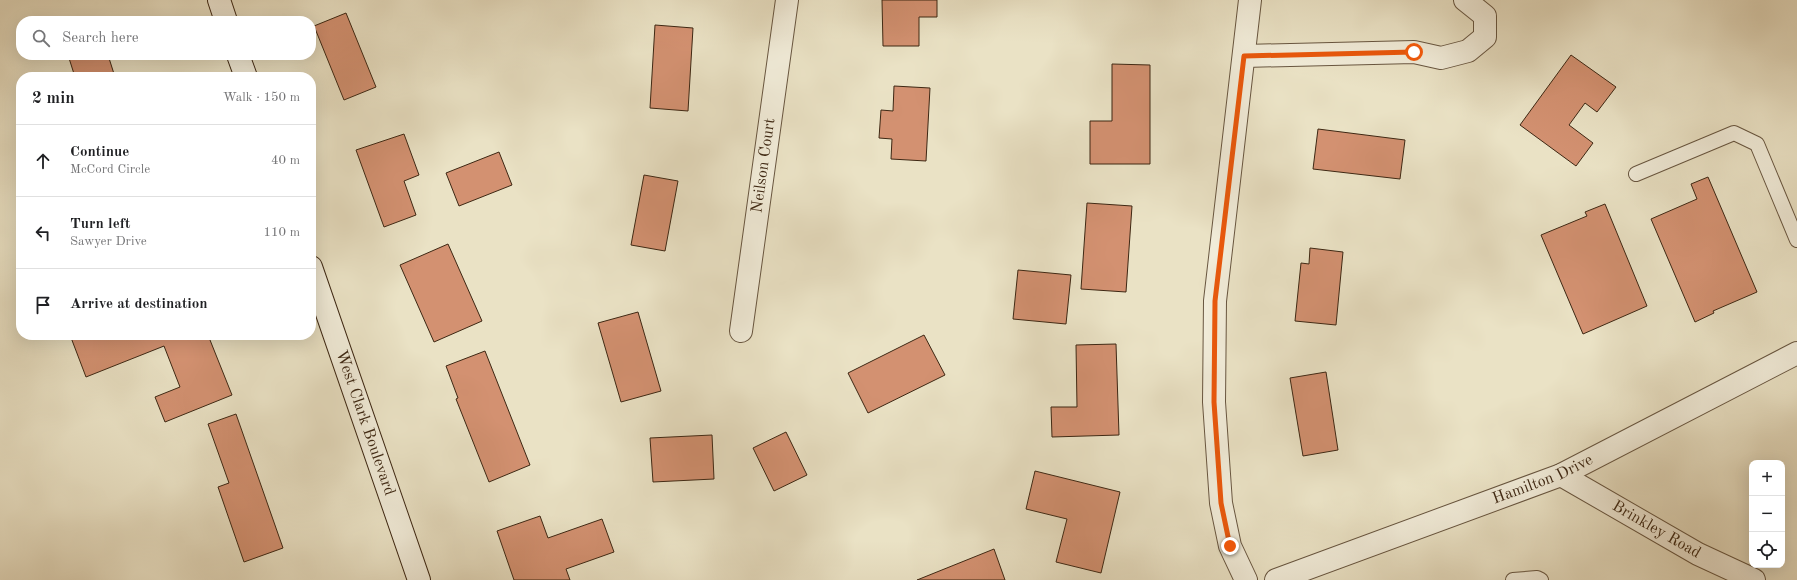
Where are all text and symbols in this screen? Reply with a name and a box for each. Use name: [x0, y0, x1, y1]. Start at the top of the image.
search box: [16, 16, 316, 60]
icon: search: [30, 27, 52, 49]
text: Search here: [62, 31, 139, 46]
route start: [1405, 43, 1423, 61]
text: 2 min: [32, 90, 75, 107]
text: Walk · 150 m: [223, 91, 300, 104]
street label: Neilson Court: [749, 117, 779, 214]
text: Continue: [70, 145, 129, 160]
icon: ahead: [32, 150, 54, 172]
text: 40 m: [271, 154, 300, 167]
text: McCord Circle: [70, 163, 150, 176]
text: Turn left: [70, 217, 130, 232]
icon: left: [32, 222, 54, 244]
text: 110 m: [263, 226, 300, 239]
text: Sawyer Drive: [70, 235, 147, 248]
icon: arrive: [32, 294, 54, 316]
text: Arrive at destination: [70, 297, 208, 312]
street label: West Clark Boulevard: [332, 348, 397, 498]
street label: Hamilton Drive: [1490, 452, 1596, 507]
map controls: [1749, 460, 1785, 568]
button: +: [1749, 460, 1785, 496]
button: −: [1749, 496, 1785, 532]
street label: Brinkley Road: [1609, 498, 1703, 562]
button: locate: [1749, 532, 1785, 568]
route end: [1221, 537, 1239, 555]

